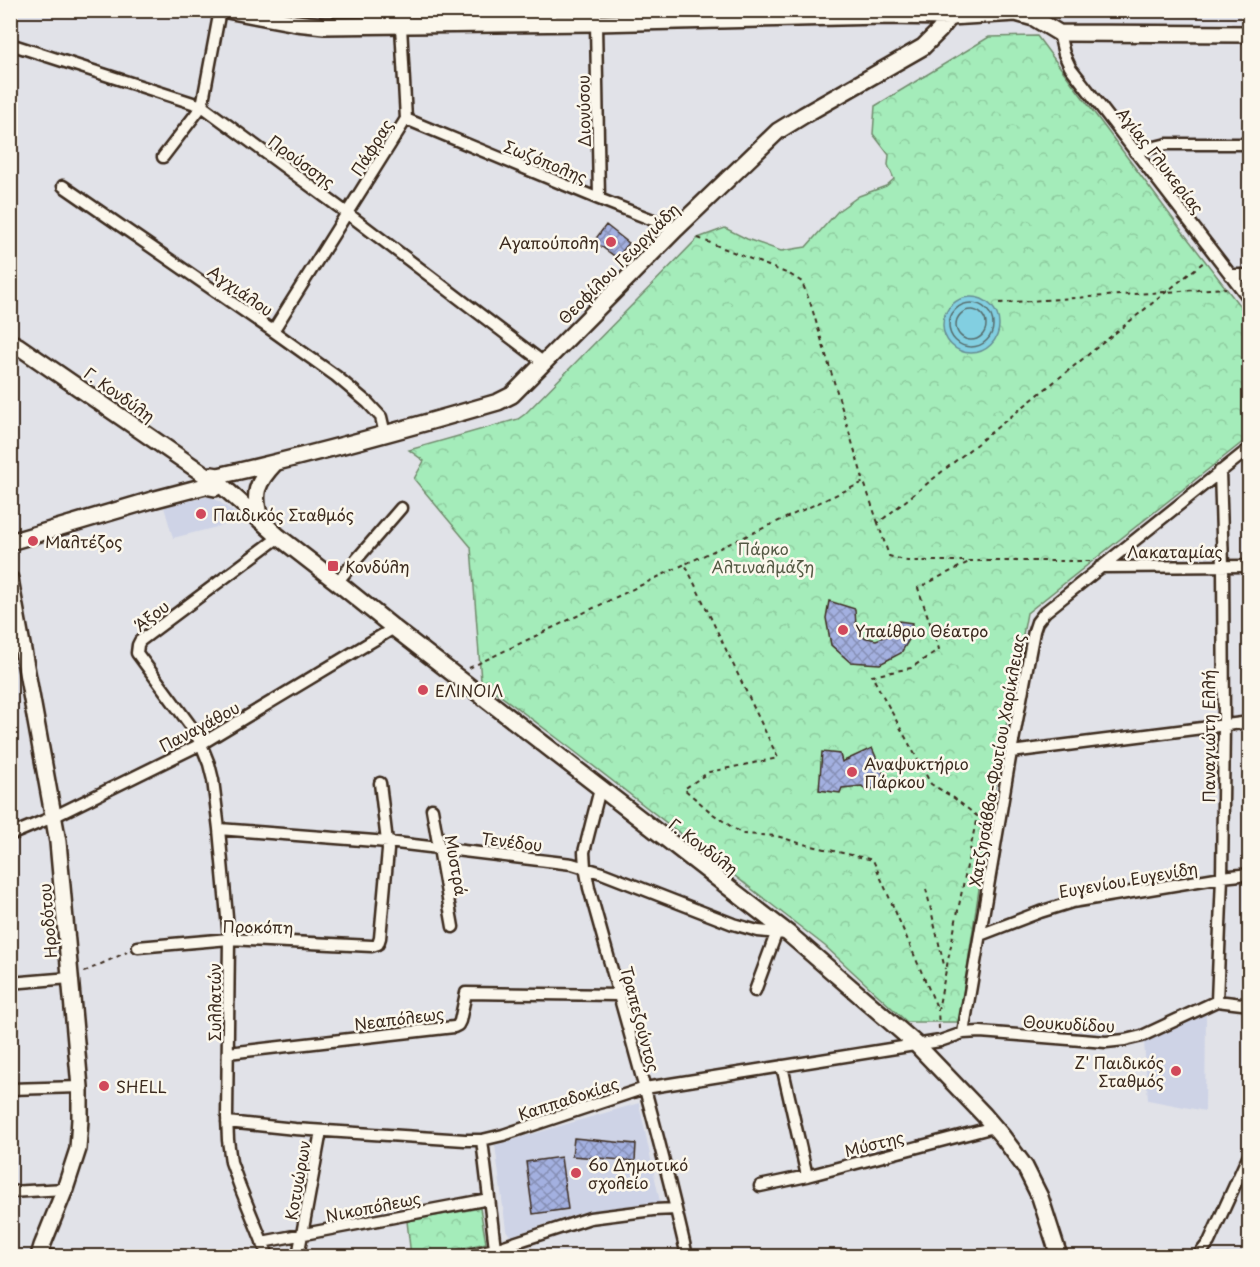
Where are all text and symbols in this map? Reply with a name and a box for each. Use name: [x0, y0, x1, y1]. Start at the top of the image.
street label: Διονύσου: [570, 75, 596, 147]
street label: Αγίας Γλυκερίας: [1112, 102, 1210, 218]
street label: Πάφρας: [344, 114, 398, 180]
street label: Προύσσης: [264, 129, 340, 193]
street label: Σωζόπολης: [501, 133, 591, 189]
street label: Θεοφίλου Γεωργιάδη: [552, 197, 684, 329]
place label: Αγαπούπολη: [499, 230, 599, 254]
marker: Αγαπούπολη: [604, 235, 618, 249]
street label: Αγχιάλου: [203, 259, 279, 321]
street label: Γ. Κονδύλη: [80, 361, 160, 427]
place label: Παιδικός Σταθμός: [213, 502, 354, 526]
marker: Παιδικός Σταθμός: [194, 507, 208, 521]
place label: Μαλτέζος: [45, 529, 122, 553]
marker: Μαλτέζος: [26, 534, 40, 548]
park label: Πάρκο Αλτιναλμάζη: [712, 536, 814, 578]
street label: Λακαταμίας: [1127, 539, 1223, 563]
place label: Κονδύλη: [345, 554, 409, 578]
marker: Κονδύλη: [326, 559, 340, 573]
street label: Άξου: [128, 594, 174, 636]
place label: Υπαίθριο Θέατρο: [855, 618, 988, 642]
marker: Υπαίθριο Θέατρο: [836, 623, 850, 637]
street label: Χατζησάββα-Φωτίου Χαρίκλειας: [962, 632, 1030, 888]
street label: Παναγιώτη Ελλή: [1196, 670, 1220, 802]
place label: ΕΛΙΝΟΙΛ: [435, 678, 503, 702]
marker: ΕΛΙΝΟΙΛ: [416, 683, 430, 697]
street label: Παναγάθου: [155, 695, 243, 757]
place label: Αναψυκτήριο Πάρκου: [864, 751, 969, 793]
marker: Αναψυκτήριο Πάρκου: [845, 765, 859, 779]
street label: Γ. Κονδύλη: [664, 812, 744, 880]
street label: Τενέδου: [480, 825, 544, 857]
street label: Μυστρά: [440, 833, 474, 898]
street label: Ευγενίου Ευγενίδη: [1057, 855, 1199, 903]
street label: Ηροδότου: [32, 882, 62, 960]
street label: Προκόπη: [222, 913, 294, 939]
street label: Συλλατών: [202, 963, 226, 1041]
street label: Τραπεζούντος: [615, 963, 667, 1075]
street label: Νεαπόλεως: [353, 1001, 445, 1035]
street label: Θουκυδίδου: [1022, 1009, 1116, 1037]
place label: Ζ' Παιδικός Σταθμός: [1074, 1050, 1164, 1092]
marker: Ζ' Παιδικός Σταθμός: [1169, 1064, 1183, 1078]
street label: Καππαδοκίας: [515, 1070, 621, 1126]
place label: SHELL: [116, 1074, 167, 1098]
marker: SHELL: [97, 1079, 111, 1093]
street label: Μύστης: [842, 1124, 906, 1162]
street label: Κοτυώρων: [278, 1138, 316, 1222]
place label: 6ο Δημοτικό σχολείο: [588, 1152, 688, 1194]
marker: 6ο Δημοτικό σχολείο: [569, 1166, 583, 1180]
street label: Νικοπόλεως: [323, 1185, 423, 1227]

